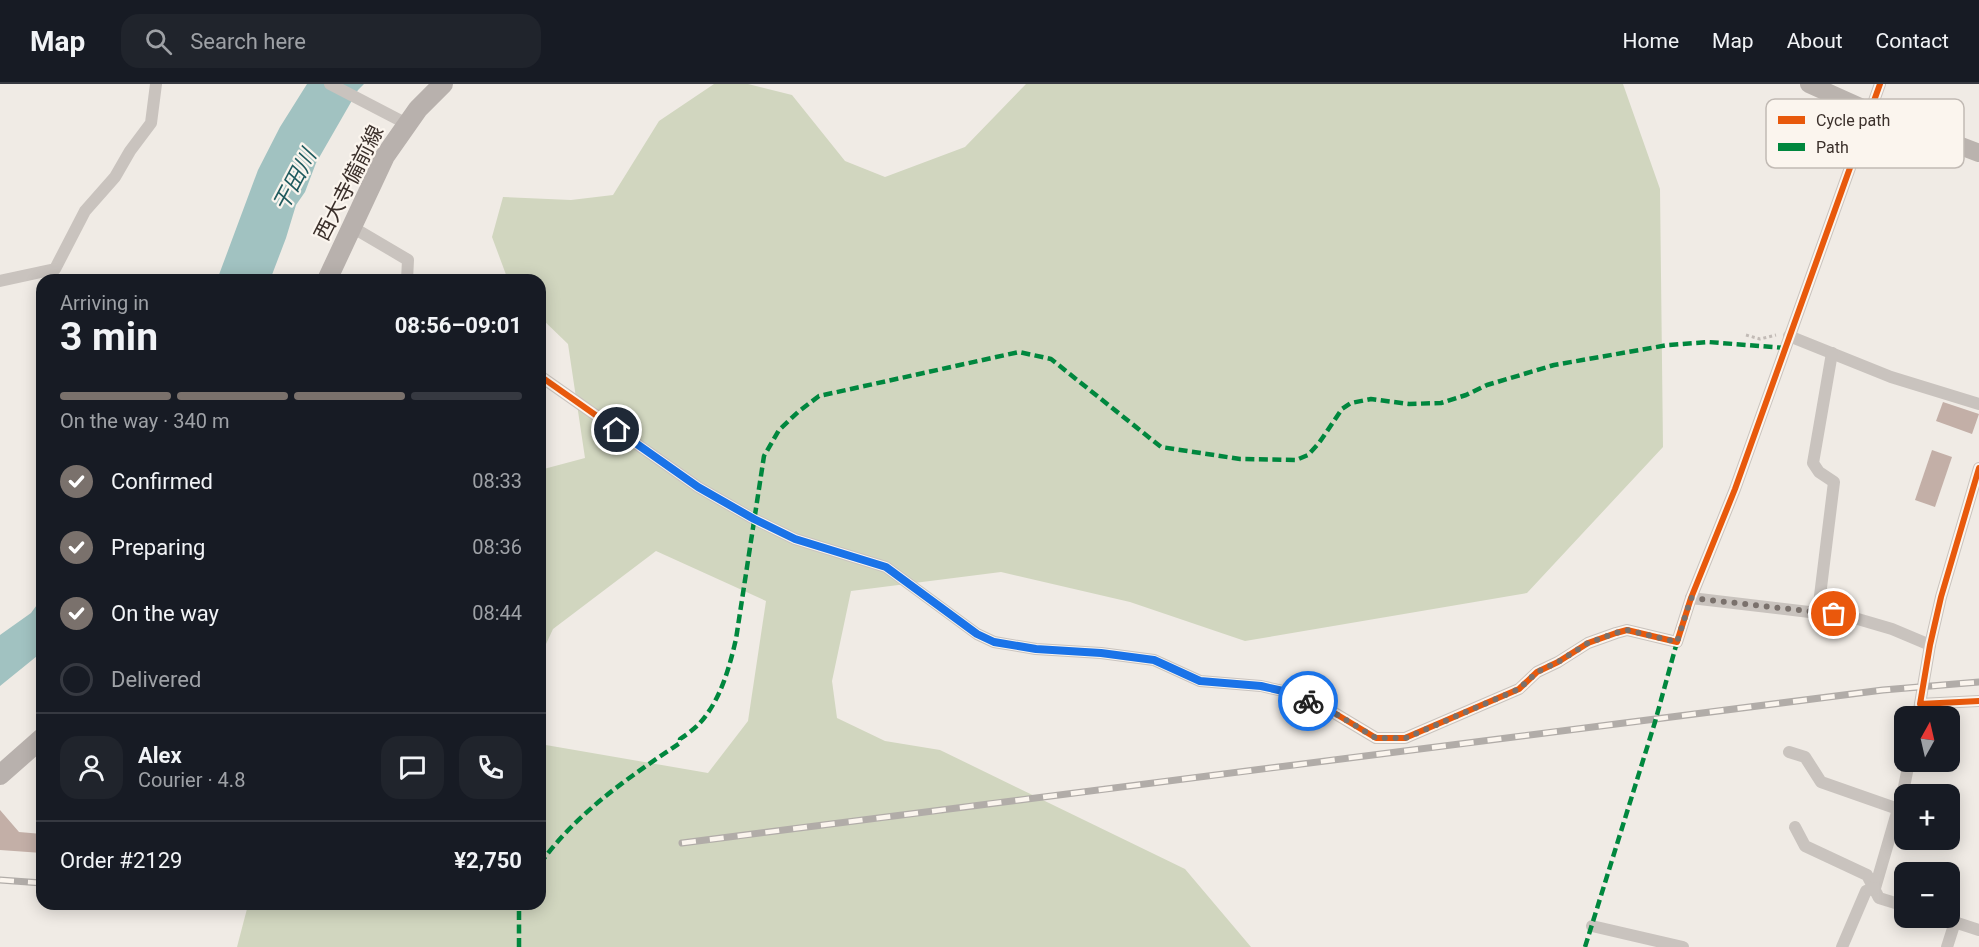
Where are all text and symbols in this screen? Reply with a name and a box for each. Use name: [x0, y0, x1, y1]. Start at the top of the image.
search box: [121, 14, 541, 68]
text: Map: [30, 25, 85, 58]
icon: search: [142, 25, 175, 58]
text: Search here: [190, 29, 306, 54]
text: Home: [1623, 29, 1679, 53]
text: Map: [1712, 29, 1754, 53]
text: About: [1787, 29, 1843, 53]
text: Contact: [1876, 29, 1949, 53]
legend: [1766, 99, 1964, 168]
text: Cycle path: [1816, 111, 1890, 130]
street label: 西大寺備前線: [310, 121, 388, 245]
text: Path: [1816, 138, 1849, 157]
water label: 干田川: [268, 143, 322, 215]
text: Arriving in: [60, 291, 149, 315]
text: 08:56–09:01: [395, 313, 522, 338]
text: 3 min: [60, 314, 158, 360]
pin: [591, 404, 642, 455]
text: On the way · 340 m: [60, 409, 229, 433]
icon: home: [600, 413, 633, 446]
icon: check: [60, 465, 93, 498]
text: Confirmed: [111, 469, 213, 494]
text: 08:33: [472, 469, 522, 493]
icon: check: [60, 531, 93, 564]
text: Preparing: [111, 535, 205, 560]
text: 08:36: [472, 535, 522, 559]
pin: [1808, 588, 1859, 639]
icon: check: [60, 597, 93, 630]
icon: bag: [1817, 597, 1850, 630]
text: On the way: [111, 601, 219, 626]
text: 08:44: [472, 601, 522, 625]
text: Delivered: [111, 667, 201, 692]
courier: [1278, 671, 1338, 731]
icon: bike: [1292, 685, 1325, 718]
north arrow: [1894, 706, 1960, 772]
map controls: [1894, 706, 1960, 928]
button: person: [60, 736, 123, 799]
button: chat: [381, 736, 444, 799]
button: phone: [459, 736, 522, 799]
text: Alex: [138, 743, 182, 768]
text: Courier · 4.8: [138, 768, 245, 792]
button: +: [1894, 784, 1960, 850]
text: Order #2129: [60, 848, 182, 873]
text: ¥2,750: [454, 848, 522, 873]
button: −: [1894, 862, 1960, 928]

